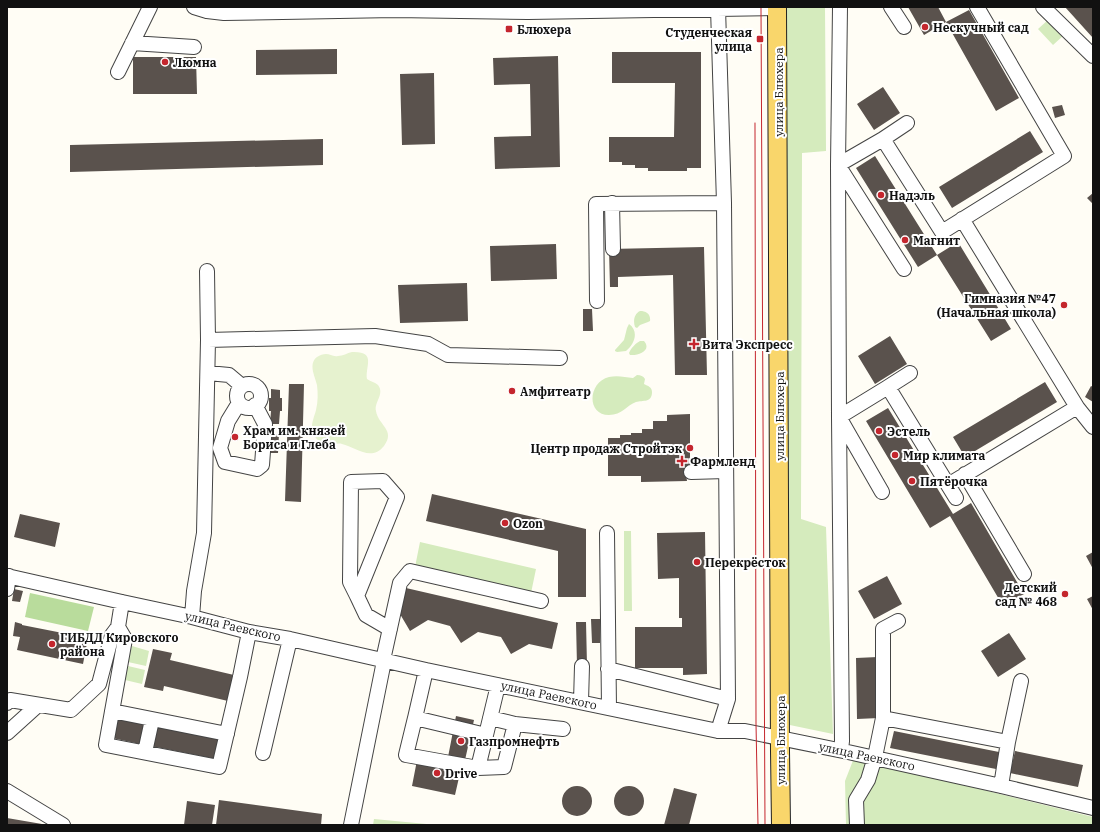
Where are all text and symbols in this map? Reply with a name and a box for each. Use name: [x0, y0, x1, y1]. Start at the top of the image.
place label: Нескучный сад: [933, 20, 1029, 35]
place label: Блюхера: [517, 22, 571, 37]
marker: Нескучный сад: [920, 22, 930, 32]
marker: Блюхера: [504, 24, 514, 34]
place label: Студенческая улица: [665, 25, 752, 54]
marker: Студенческая улица: [755, 34, 765, 44]
street label: улица Блюхера: [771, 47, 786, 137]
place label: Люмна: [173, 55, 217, 70]
marker: Люмна: [160, 57, 170, 67]
place label: Надэль: [889, 188, 935, 203]
marker: Надэль: [876, 190, 886, 200]
place label: Магнит: [913, 233, 960, 248]
marker: Магнит: [900, 235, 910, 245]
place label: Гимназия №47 (Начальная школа): [937, 291, 1056, 320]
marker: Гимназия №47 (Начальная школа): [1059, 300, 1069, 310]
place label: Вита Экспресс: [702, 337, 793, 352]
marker: Вита Экспресс: [689, 339, 699, 349]
street label: улица Блюхера: [772, 371, 787, 461]
place label: Амфитеатр: [520, 384, 591, 399]
marker: Амфитеатр: [507, 386, 517, 396]
place label: Храм им. князей Бориса и Глеба: [243, 423, 346, 452]
place label: Эстель: [887, 424, 930, 439]
marker: Эстель: [874, 426, 884, 436]
marker: Храм им. князей Бориса и Глеба: [230, 432, 240, 442]
place label: Центр продаж Стройтэк: [530, 441, 683, 456]
marker: Центр продаж Стройтэк: [685, 443, 695, 453]
place label: Мир климата: [903, 448, 986, 463]
marker: Мир климата: [890, 450, 900, 460]
place label: Фармленд: [690, 454, 755, 469]
marker: Фармленд: [677, 456, 687, 466]
place label: Пятёрочка: [920, 474, 988, 489]
marker: Пятёрочка: [907, 476, 917, 486]
place label: Ozon: [513, 516, 543, 531]
marker: Ozon: [500, 518, 510, 528]
place label: Перекрёсток: [705, 555, 786, 570]
marker: Перекрёсток: [692, 557, 702, 567]
place label: Детский сад № 468: [995, 580, 1057, 609]
marker: Детский сад № 468: [1060, 589, 1070, 599]
street label: улица Раевского: [184, 608, 283, 644]
place label: ГИБДД Кировского района: [60, 630, 178, 659]
marker: ГИБДД Кировского района: [47, 639, 57, 649]
street label: улица Раевского: [500, 677, 599, 713]
street label: улица Блюхера: [773, 695, 788, 785]
place label: Газпромнефть: [469, 734, 560, 749]
marker: Газпромнефть: [456, 736, 466, 746]
street label: улица Раевского: [818, 738, 917, 774]
place label: Drive: [445, 766, 478, 781]
marker: Drive: [432, 768, 442, 778]

